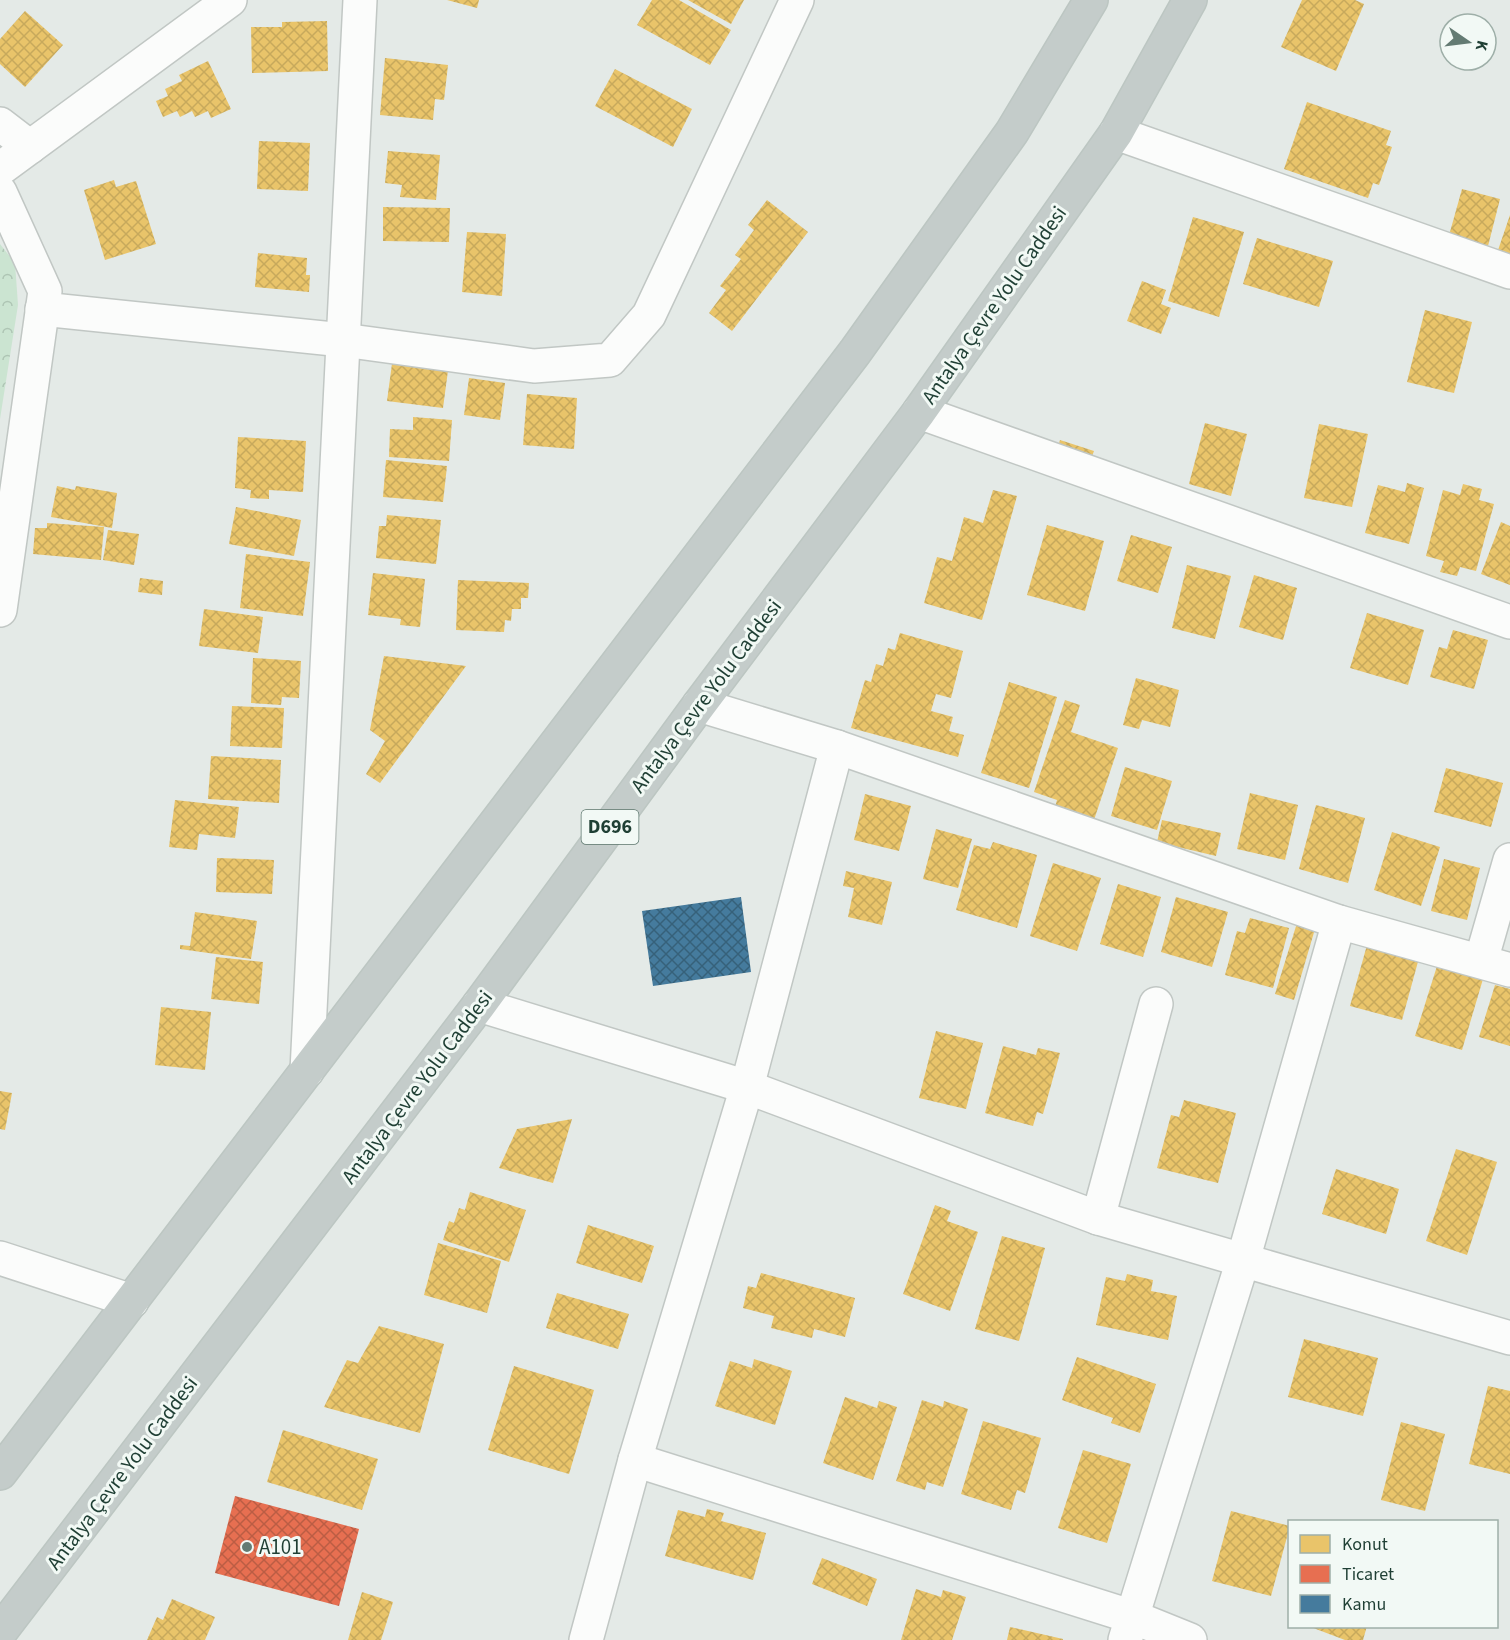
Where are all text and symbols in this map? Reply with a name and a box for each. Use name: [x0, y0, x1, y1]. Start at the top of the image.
north arrow: [1438, 12, 1498, 72]
text: K: [1470, 38, 1493, 53]
street label: Antalya Çevre Yolu Caddesi: [914, 200, 1074, 410]
street label: Antalya Çevre Yolu Caddesi: [623, 593, 789, 799]
road number: D696: [582, 810, 638, 844]
street label: Antalya Çevre Yolu Caddesi: [334, 984, 500, 1190]
street label: Antalya Çevre Yolu Caddesi: [39, 1370, 205, 1576]
legend: [1288, 1520, 1498, 1628]
place label: A101: [259, 1532, 302, 1562]
text: Konut: [1342, 1532, 1388, 1557]
marker: A101: [240, 1540, 254, 1554]
text: Ticaret: [1342, 1562, 1394, 1587]
text: Kamu: [1342, 1592, 1386, 1617]

